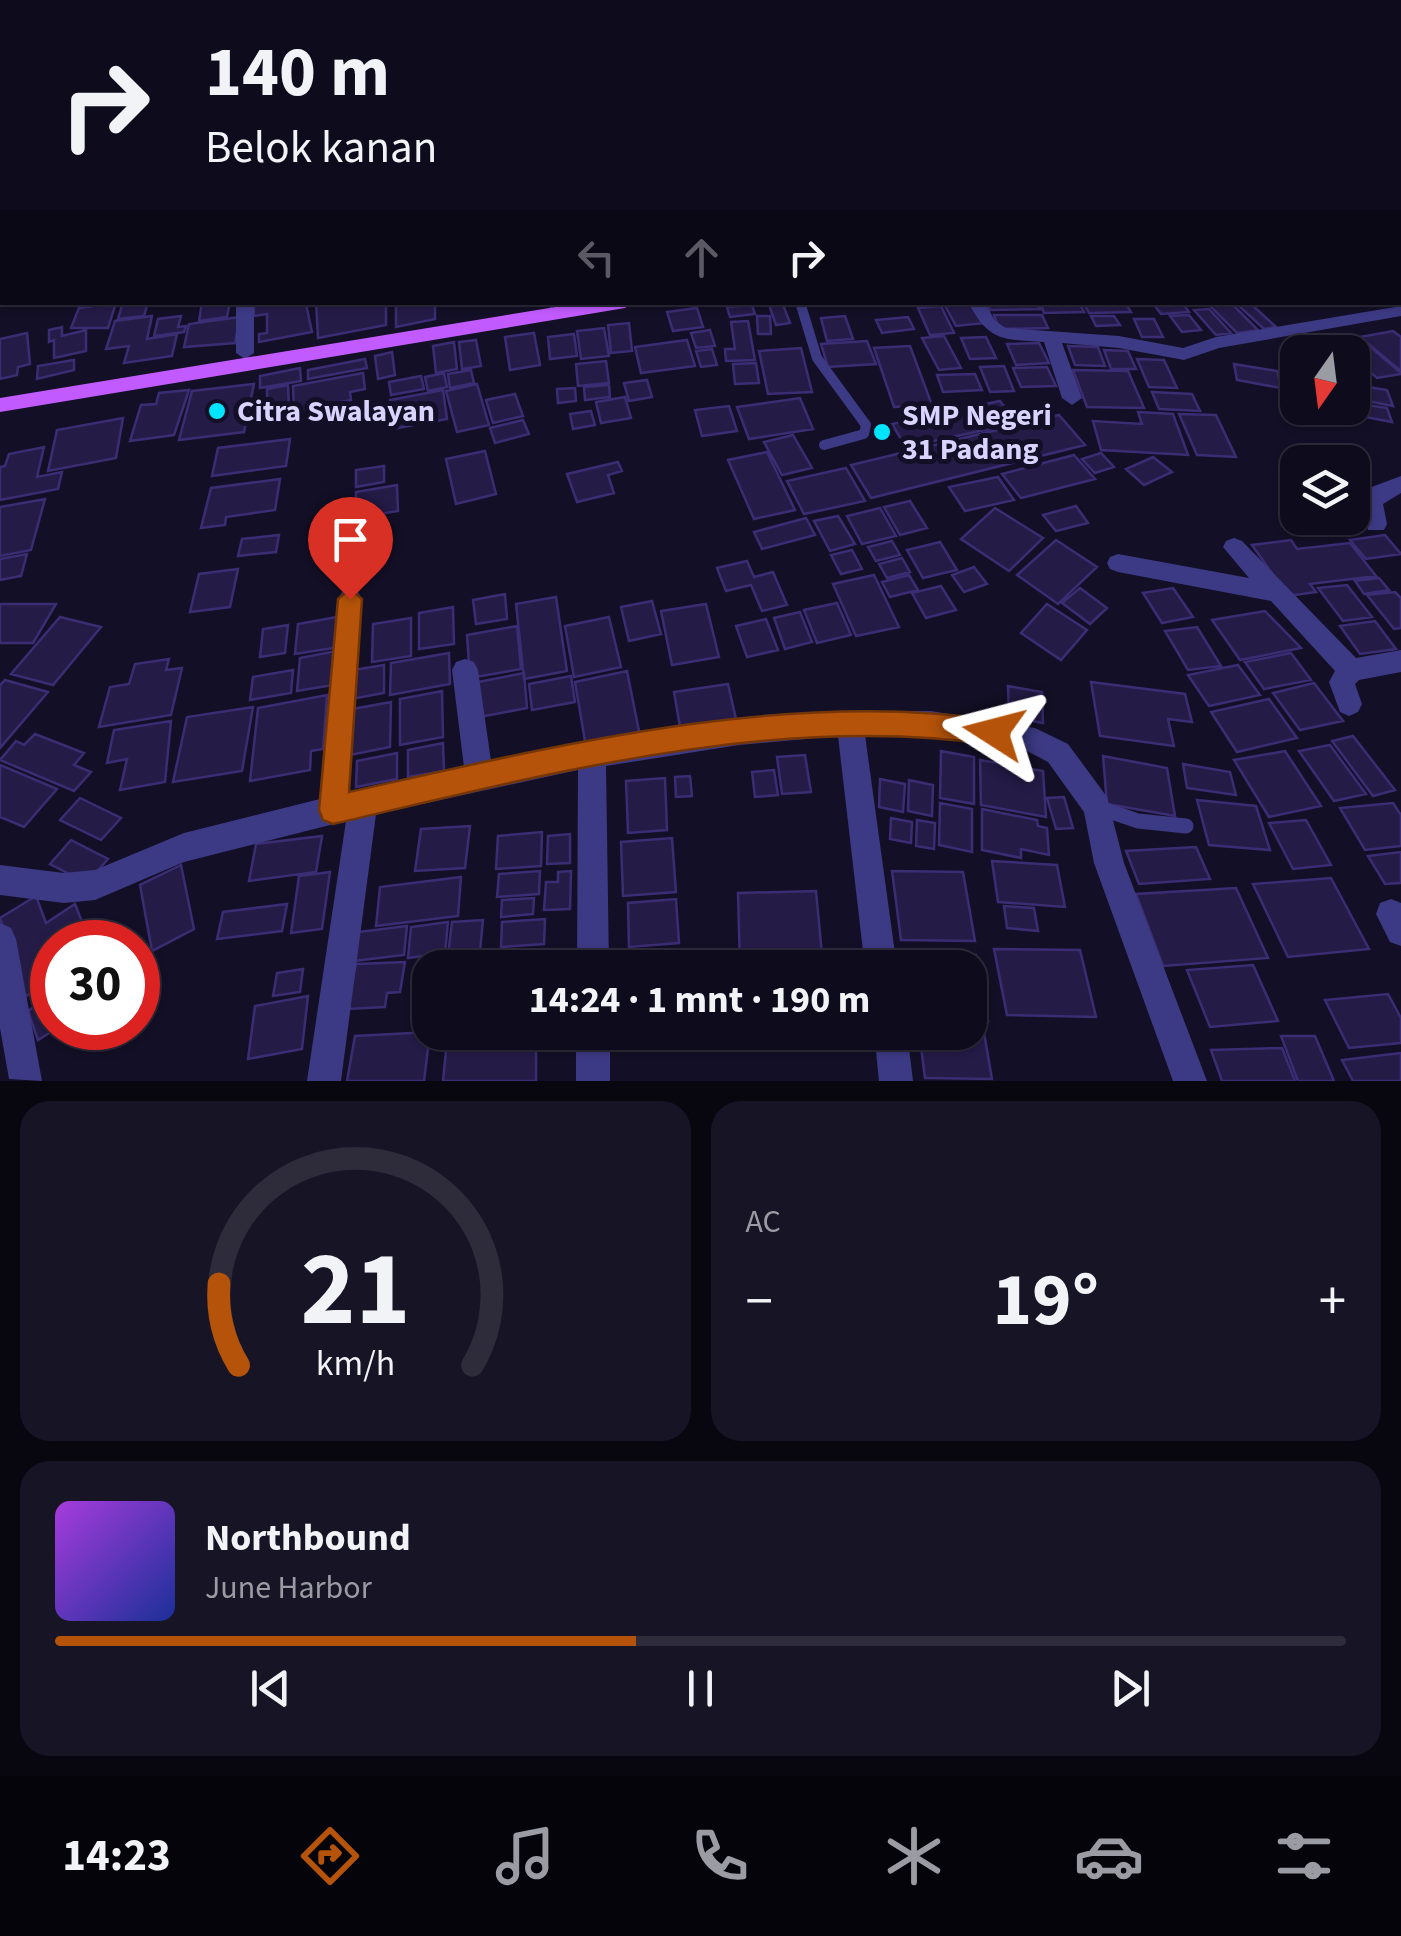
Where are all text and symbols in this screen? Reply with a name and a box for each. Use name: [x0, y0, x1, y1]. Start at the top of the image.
text: 140 m: [205, 23, 390, 123]
icon: right: [40, 40, 170, 170]
text: Belok kanan: [205, 116, 437, 180]
icon: left: [569, 230, 624, 285]
icon: ahead: [674, 230, 729, 285]
icon: right: [779, 230, 834, 285]
north arrow: [1280, 335, 1370, 425]
map controls: [1280, 335, 1370, 535]
place label: Citra Swalayan: [237, 390, 435, 433]
place label: SMP Negeri 31 Padang: [902, 394, 1052, 471]
marker: Citra Swalayan: [206, 400, 228, 422]
marker: SMP Negeri 31 Padang: [871, 421, 893, 443]
button: layers: [1280, 445, 1370, 535]
pin: [308, 497, 393, 600]
icon: arrive: [323, 512, 378, 567]
position arrow: [942, 680, 1046, 784]
speed limit sign: 30: [30, 920, 160, 1050]
text: 14:24 · 1 mnt · 190 m: [529, 973, 870, 1027]
text: AC: [746, 1199, 781, 1245]
text: 21: [300, 1217, 410, 1365]
text: 19°: [992, 1247, 1099, 1354]
text: −: [746, 1263, 773, 1341]
text: +: [1319, 1263, 1346, 1341]
text: km/h: [316, 1338, 395, 1389]
text: Northbound: [205, 1511, 411, 1565]
text: June Harbor: [205, 1565, 372, 1611]
icon: previous: [243, 1661, 298, 1716]
icon: pause: [673, 1661, 728, 1716]
icon: next: [1103, 1661, 1158, 1716]
icon: directions: [295, 1821, 365, 1891]
icon: music: [490, 1821, 560, 1891]
icon: phone: [685, 1821, 755, 1891]
icon: climate: [879, 1821, 949, 1891]
icon: car: [1074, 1821, 1144, 1891]
icon: filters: [1269, 1821, 1339, 1891]
text: 14:23: [62, 1824, 171, 1888]

